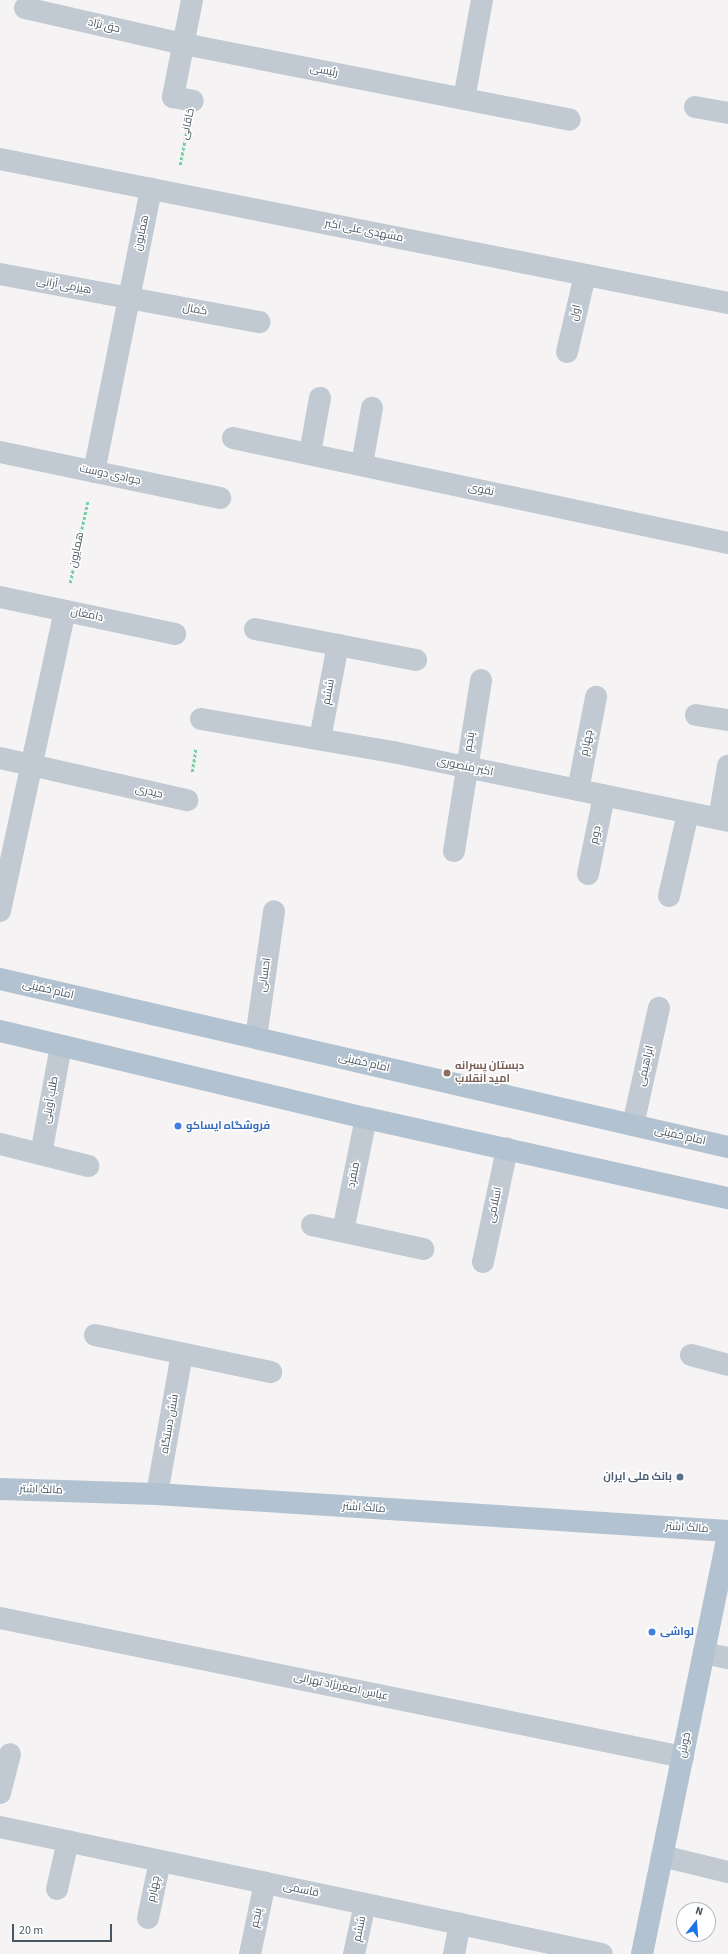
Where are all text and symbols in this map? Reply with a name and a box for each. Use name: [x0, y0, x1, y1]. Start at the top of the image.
street label: حق نژاد: [87, 16, 121, 36]
street label: رئیسی: [309, 62, 339, 80]
street label: خاقانی: [178, 107, 198, 141]
street label: همایون: [132, 214, 152, 252]
street label: مشهدی علی اکبر: [324, 217, 404, 245]
street label: هیزمی آرانی: [35, 275, 93, 297]
street label: کمال: [182, 301, 208, 319]
street label: اول: [568, 304, 584, 322]
street label: جوادی دوست: [78, 462, 142, 488]
street label: نقوی: [467, 481, 495, 499]
street label: همایون: [67, 531, 87, 569]
street label: دامغان: [70, 605, 104, 625]
street label: ششم: [320, 678, 338, 706]
street label: چهارم: [578, 729, 596, 757]
street label: پنجم: [462, 731, 478, 753]
street label: اکبر منصوری: [436, 755, 494, 779]
street label: حیدری: [134, 782, 164, 802]
street label: دوم: [588, 825, 604, 845]
street label: احسانی: [256, 957, 274, 993]
street label: امام خمینی: [21, 978, 75, 1002]
street label: ابراهیمی: [635, 1044, 657, 1088]
street label: امام خمینی: [337, 1051, 391, 1075]
place label: دبستان پسرانه امید انقلاب: [455, 1060, 524, 1086]
marker: دبستان پسرانه امید انقلاب: [442, 1068, 452, 1078]
street label: طلب آوینی: [40, 1075, 62, 1125]
place label: فروشگاه ایساکو: [186, 1119, 270, 1133]
marker: فروشگاه ایساکو: [173, 1121, 183, 1131]
street label: امام خمینی: [653, 1124, 707, 1148]
street label: منفرد: [345, 1161, 363, 1189]
street label: اسلامی: [485, 1186, 505, 1224]
street label: شش دستگاه: [158, 1393, 182, 1455]
place label: بانک ملی ایران: [603, 1470, 672, 1484]
marker: بانک ملی ایران: [675, 1472, 685, 1482]
street label: مالک اشتر: [19, 1483, 63, 1497]
street label: مالک اشتر: [342, 1500, 386, 1516]
street label: مالک اشتر: [665, 1520, 709, 1536]
place label: لواشی: [660, 1625, 694, 1639]
marker: لواشی: [647, 1627, 657, 1637]
street label: عباس اصغرنژاد تهرانی: [292, 1671, 390, 1703]
street label: خوش: [676, 1731, 694, 1759]
street label: چهارم: [145, 1875, 163, 1903]
street label: قاسمی: [282, 1880, 320, 1900]
north arrow: [676, 1902, 716, 1942]
text: N: [694, 1903, 705, 1919]
street label: پنجم: [248, 1907, 266, 1929]
street label: ششم: [351, 1915, 369, 1943]
scale bar: [14, 1916, 114, 1942]
text: 20 m: [19, 1922, 43, 1939]

